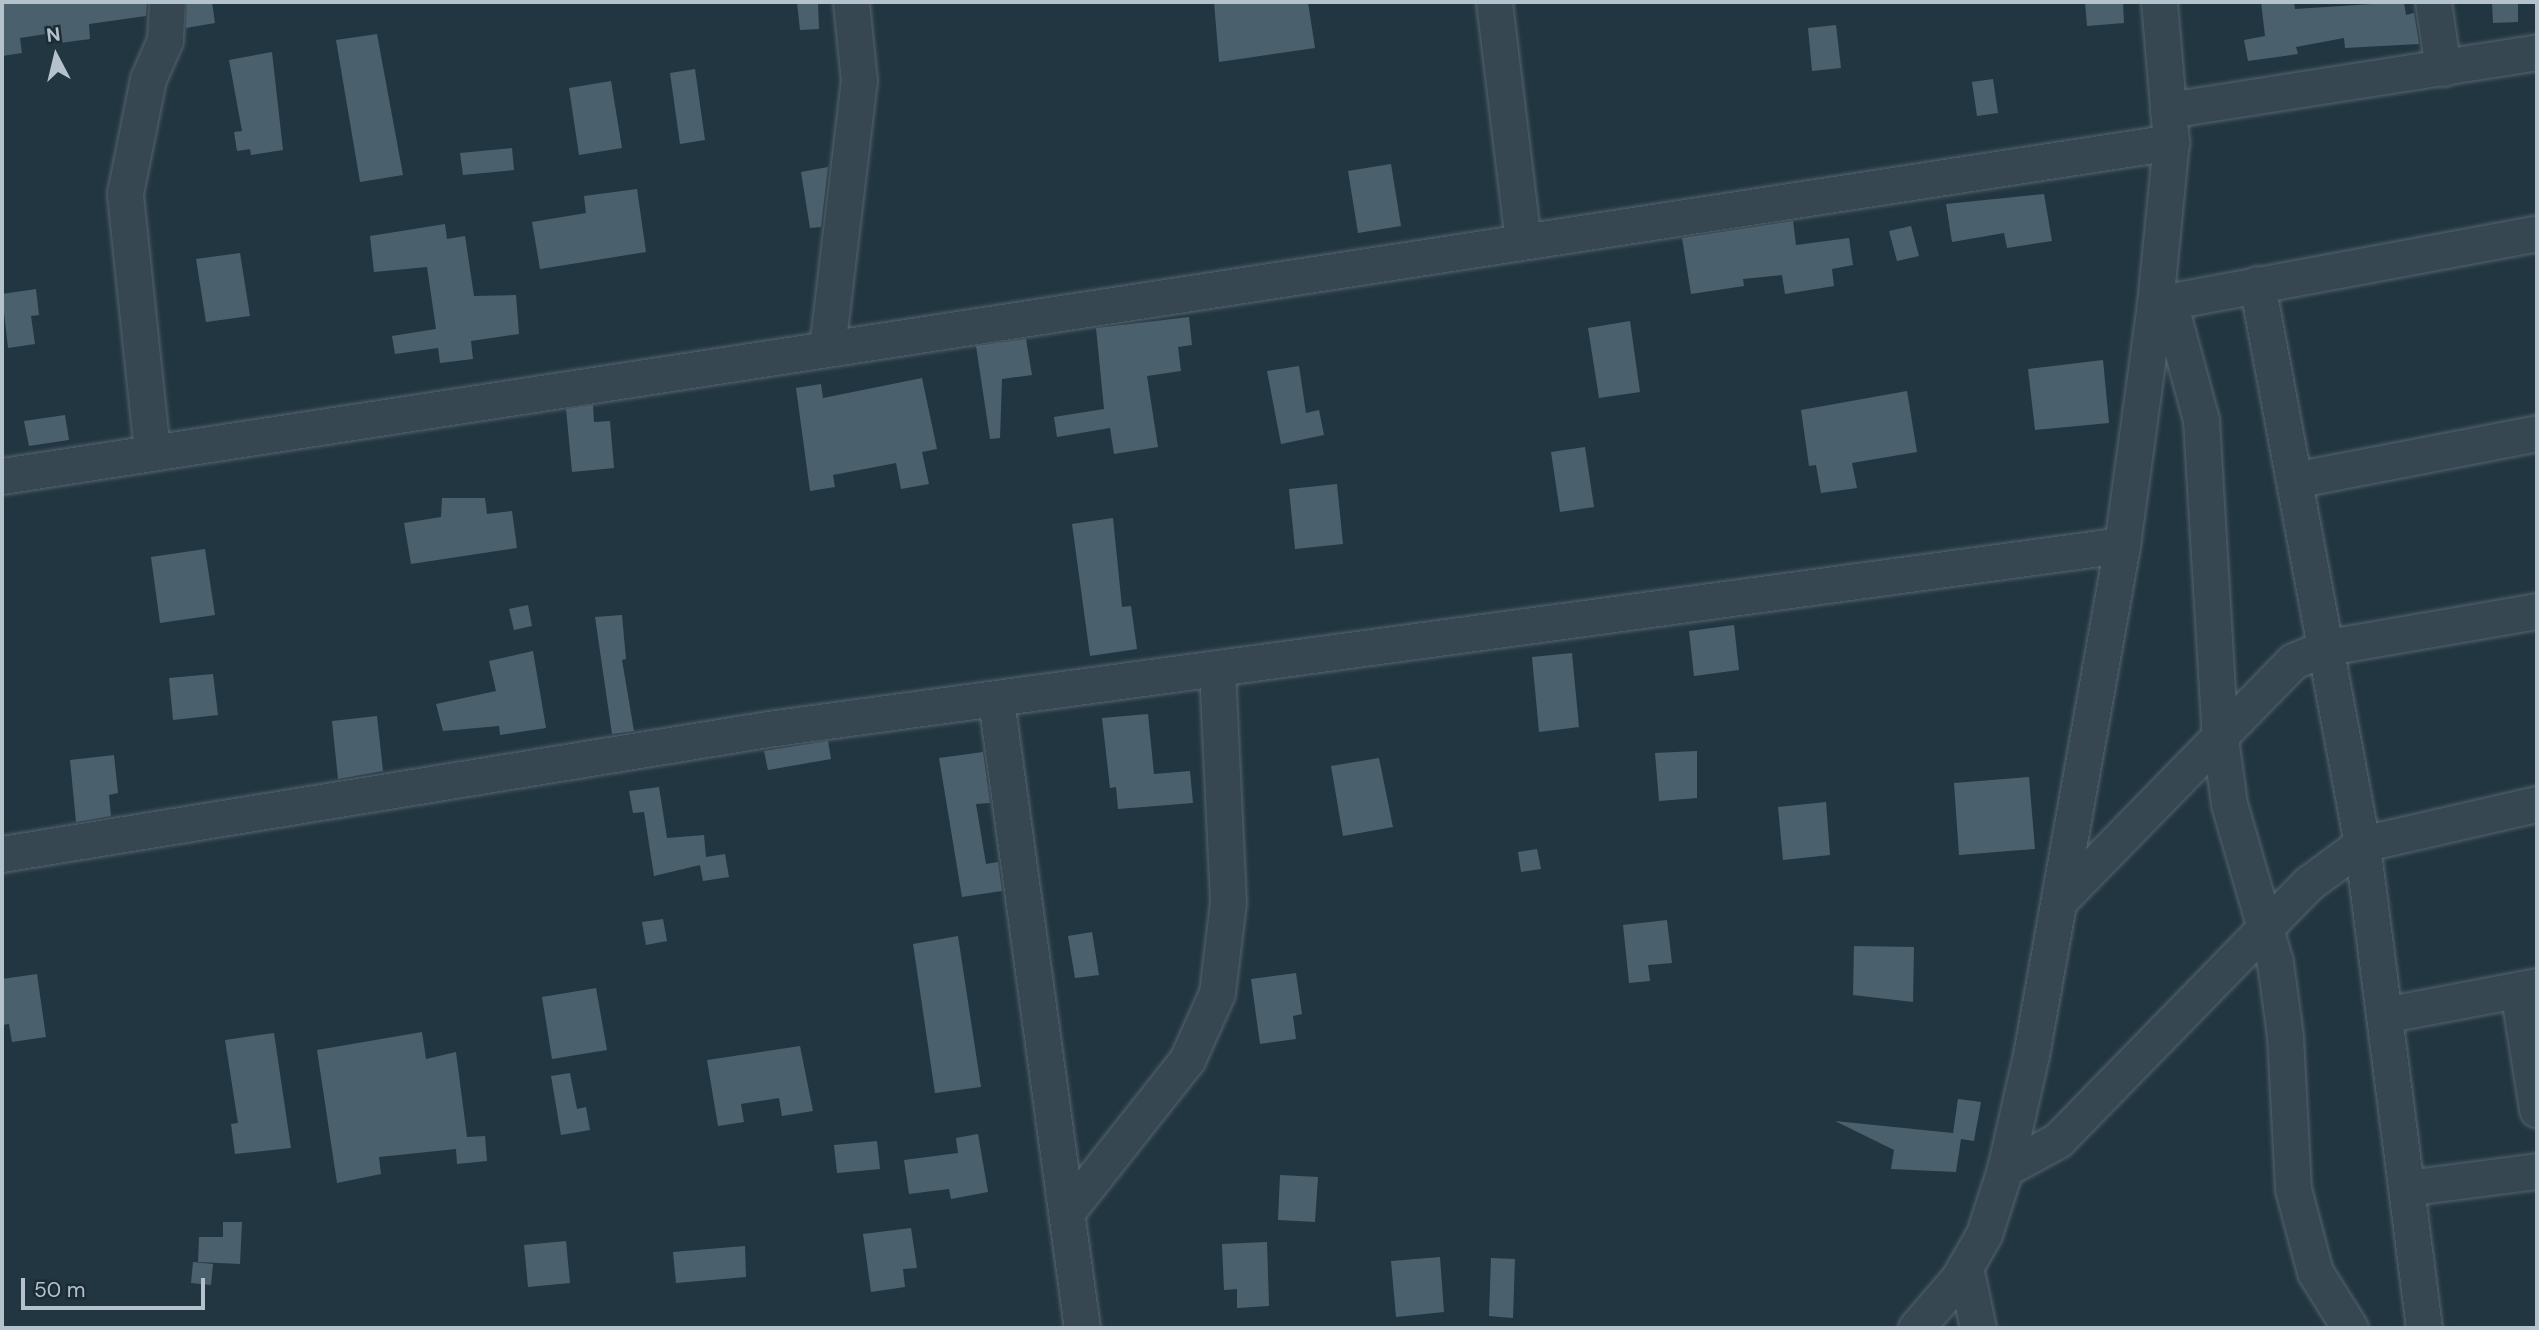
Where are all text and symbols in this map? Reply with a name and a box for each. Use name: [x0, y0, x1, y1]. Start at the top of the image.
north arrow: [21, 21, 91, 91]
text: N: [45, 21, 62, 48]
scale bar: [24, 1264, 208, 1308]
text: 50 m: [34, 1276, 85, 1304]

